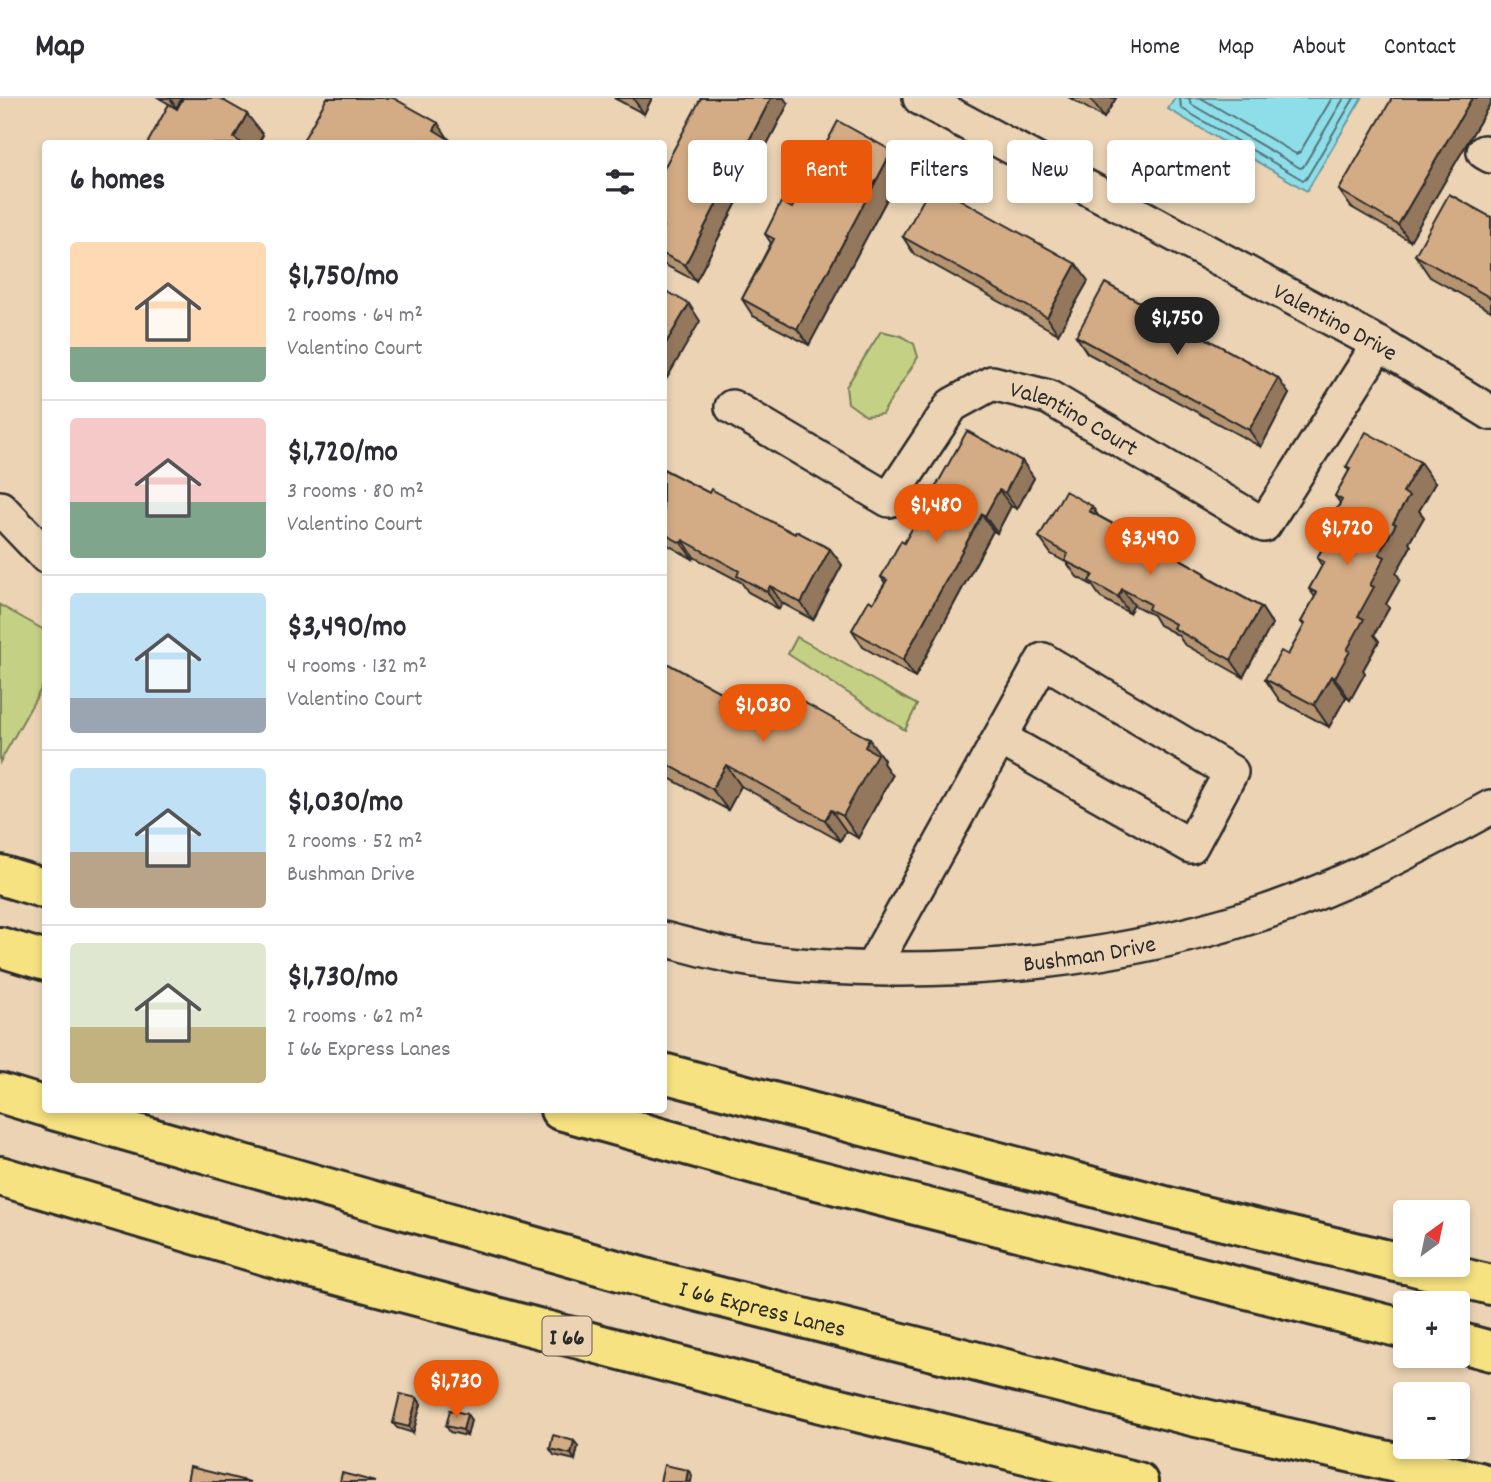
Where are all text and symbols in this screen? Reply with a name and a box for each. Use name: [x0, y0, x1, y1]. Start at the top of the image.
text: Map: [35, 25, 85, 72]
text: Home: [1130, 31, 1180, 65]
text: Map: [1218, 31, 1254, 65]
text: About: [1292, 31, 1346, 65]
text: Contact: [1384, 31, 1456, 65]
chip: Buy: [688, 140, 767, 203]
chip: Rent: [781, 140, 872, 203]
chip: Filters: [886, 140, 993, 203]
chip: New: [1007, 140, 1093, 203]
chip: Apartment: [1107, 140, 1255, 203]
text: 6 homes: [70, 161, 165, 204]
icon: filters: [601, 163, 639, 201]
text: $1,750/mo: [287, 257, 399, 300]
icon: home: [126, 270, 210, 354]
street label: Valentino Drive: [1266, 276, 1403, 371]
pin: $1,750: [1120, 298, 1234, 357]
text: 2 rooms · 64 m²: [287, 300, 423, 333]
text: $1,750: [1150, 303, 1204, 336]
text: Valentino Court: [287, 333, 422, 366]
street label: Valentino Court: [1006, 374, 1144, 467]
text: $1,720/mo: [287, 433, 398, 476]
icon: home: [126, 446, 210, 530]
text: 3 rooms · 80 m²: [287, 476, 424, 509]
pin: $1,480: [879, 484, 993, 544]
text: $1,480: [910, 490, 962, 523]
pin: $1,720: [1290, 508, 1404, 567]
text: Valentino Court: [287, 509, 422, 542]
text: $1,720: [1321, 513, 1373, 546]
pin: $3,490: [1093, 518, 1207, 577]
text: $3,490: [1121, 523, 1179, 556]
text: $3,490/mo: [287, 608, 406, 651]
icon: home: [126, 621, 210, 705]
text: 4 rooms · 132 m²: [287, 651, 427, 684]
text: Valentino Court: [287, 684, 422, 717]
pin: $1,030: [706, 684, 820, 744]
text: $1,030: [735, 690, 791, 723]
text: $1,030/mo: [287, 783, 403, 826]
icon: home: [126, 796, 210, 880]
text: 2 rooms · 52 m²: [287, 826, 423, 859]
text: Bushman Drive: [287, 859, 415, 892]
street label: Bushman Drive: [1022, 929, 1159, 983]
text: $1,730/mo: [287, 958, 398, 1001]
icon: home: [126, 971, 210, 1055]
text: 2 rooms · 62 m²: [287, 1001, 423, 1034]
text: I 66 Express Lanes: [287, 1034, 451, 1067]
north arrow: [1393, 1200, 1470, 1278]
map controls: [1393, 1200, 1470, 1459]
street label: I 66 Express Lanes: [675, 1273, 849, 1348]
button: +: [1393, 1291, 1470, 1368]
road number: I 66: [542, 1316, 592, 1356]
pin: $1,730: [399, 1360, 513, 1420]
text: $1,730: [430, 1366, 482, 1399]
button: −: [1393, 1382, 1470, 1459]

